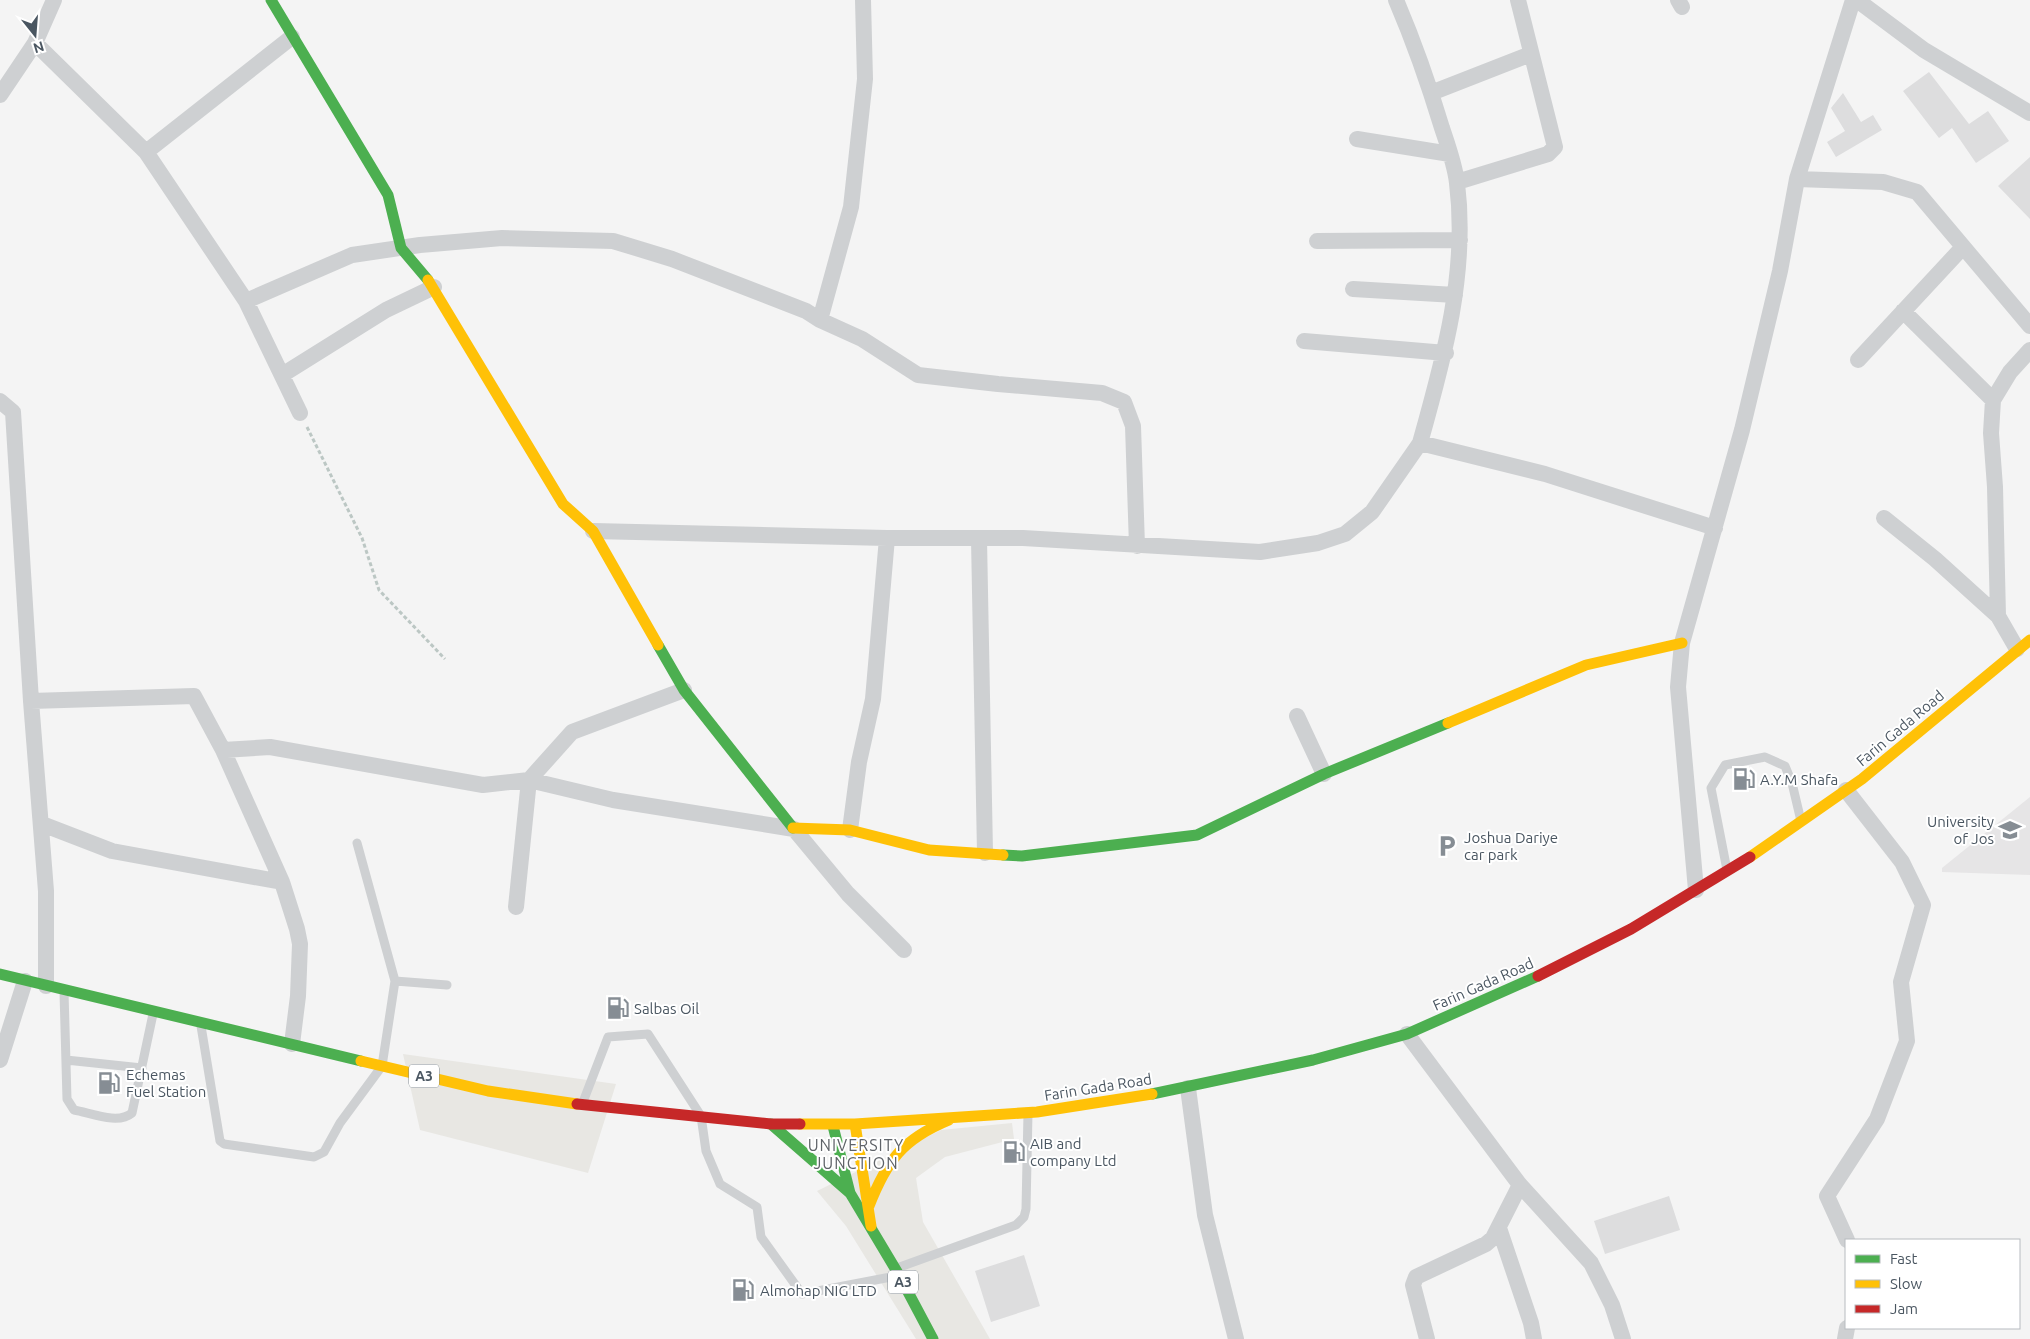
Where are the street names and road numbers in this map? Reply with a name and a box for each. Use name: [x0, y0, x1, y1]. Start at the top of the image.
street label: Farin Gada Road: [1853, 687, 1947, 769]
street label: Farin Gada Road: [1430, 954, 1536, 1014]
road number: A3: [409, 1064, 439, 1088]
street label: Farin Gada Road: [1043, 1070, 1153, 1104]
road number: A3: [888, 1270, 918, 1294]

